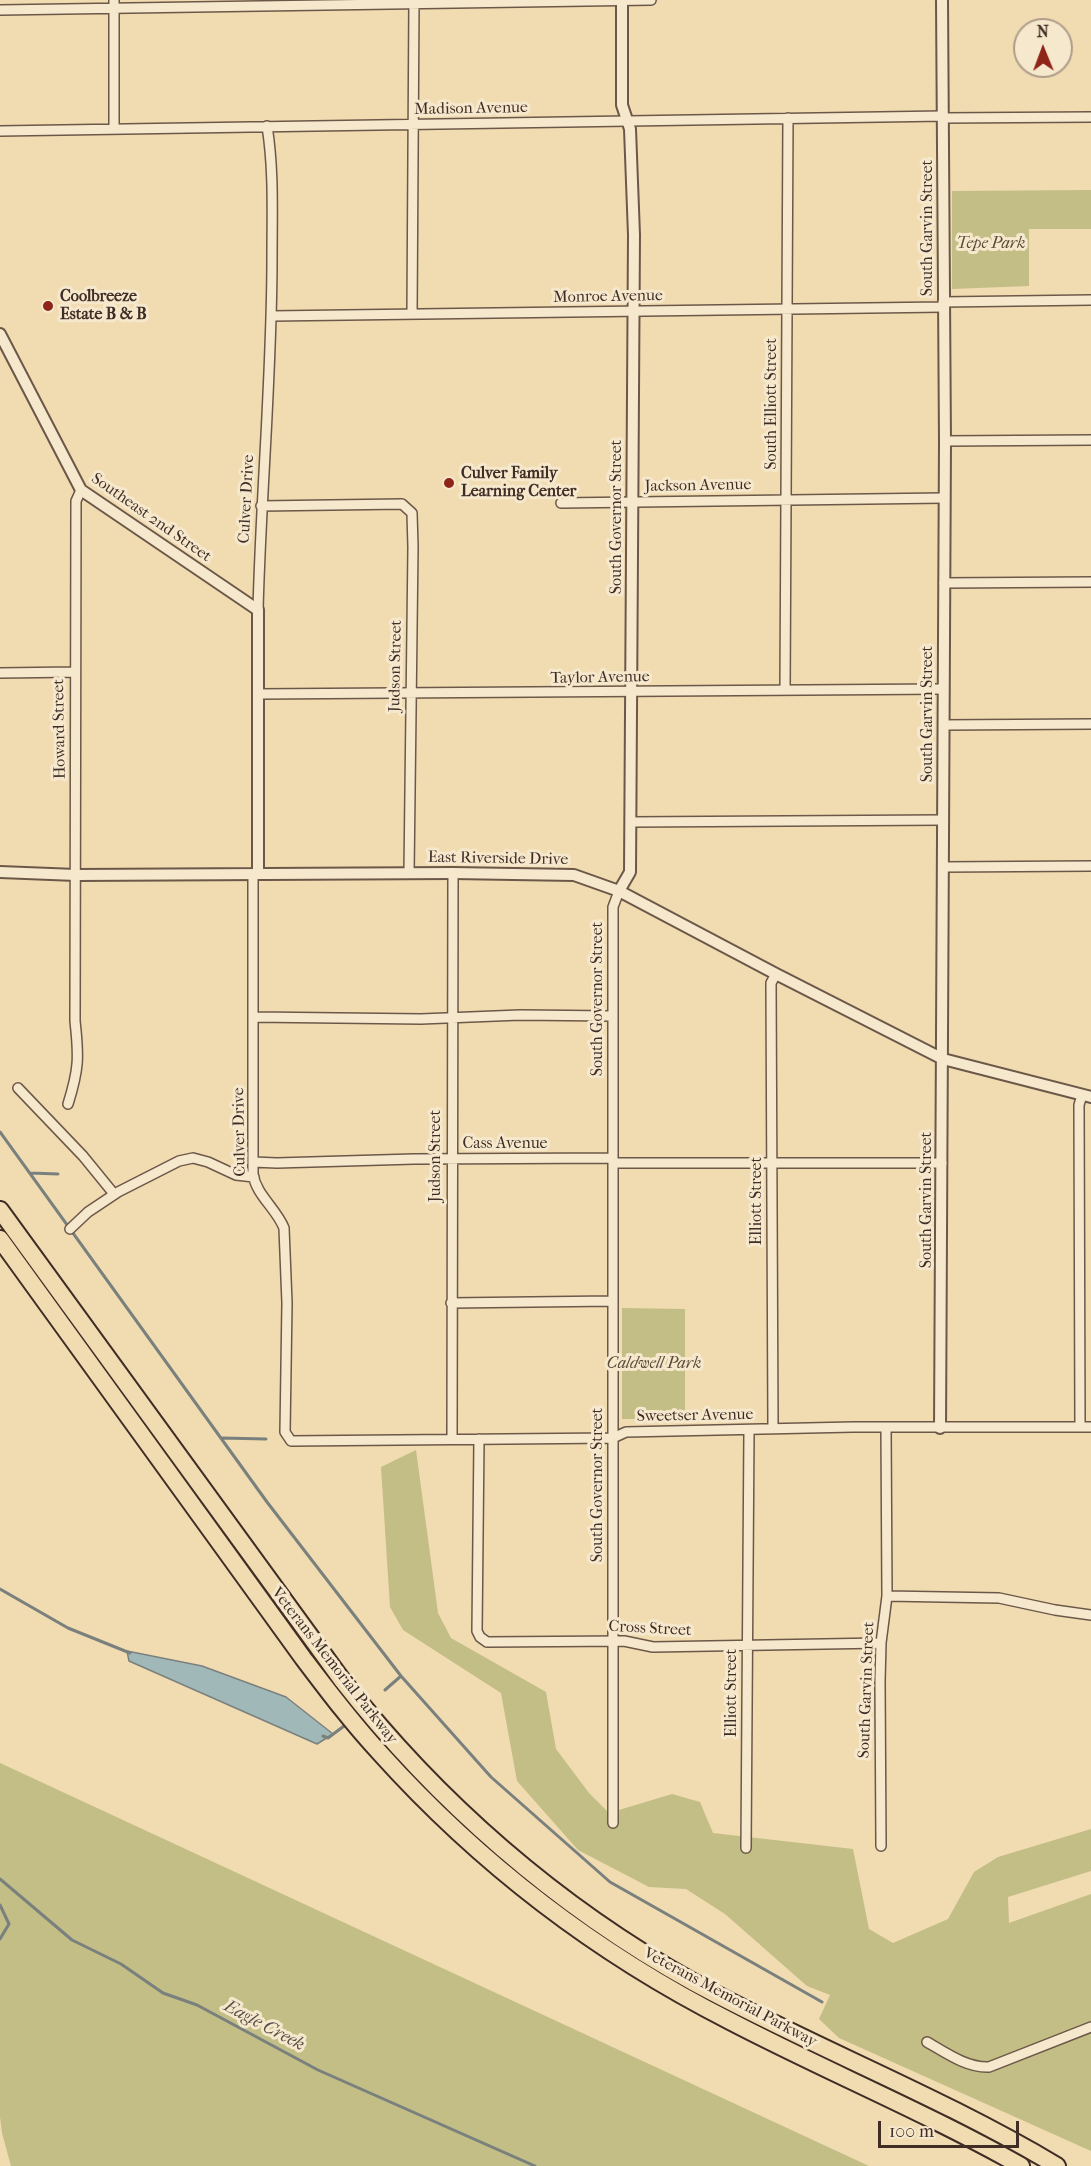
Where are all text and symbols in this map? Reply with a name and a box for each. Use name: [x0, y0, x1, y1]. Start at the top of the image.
north arrow: [1013, 18, 1073, 78]
text: N: [1036, 22, 1049, 41]
street label: Madison Avenue: [414, 98, 528, 120]
street label: South Garvin Street: [918, 160, 938, 296]
park label: Tepe Park: [957, 234, 1025, 254]
street label: Monroe Avenue: [553, 286, 663, 308]
place label: Coolbreeze Estate B & B: [60, 287, 147, 325]
marker: Coolbreeze Estate B & B: [41, 299, 55, 313]
street label: South Elliott Street: [762, 338, 782, 470]
street label: South Governor Street: [607, 440, 627, 594]
street label: Culver Drive: [235, 454, 259, 544]
place label: Culver Family Learning Center: [461, 464, 576, 502]
street label: Southeast 2nd Street: [87, 469, 215, 567]
street label: Jackson Avenue: [645, 475, 751, 497]
marker: Culver Family Learning Center: [442, 476, 456, 490]
street label: Judson Street: [386, 620, 406, 712]
street label: South Garvin Street: [918, 646, 938, 782]
street label: Taylor Avenue: [550, 668, 650, 688]
street label: Howard Street: [50, 679, 70, 779]
street label: East Riverside Drive: [428, 848, 568, 870]
street label: South Governor Street: [588, 922, 608, 1076]
street label: Culver Drive: [230, 1087, 250, 1177]
street label: Judson Street: [426, 1110, 446, 1202]
street label: South Garvin Street: [917, 1132, 937, 1268]
street label: Cass Avenue: [462, 1134, 548, 1154]
street label: Elliott Street: [747, 1157, 767, 1245]
park label: Caldwell Park: [607, 1354, 701, 1374]
street label: Sweetser Avenue: [636, 1405, 754, 1427]
street label: South Governor Street: [588, 1408, 608, 1562]
street label: Veterans Memorial Parkway: [267, 1584, 401, 1748]
street label: Cross Street: [608, 1617, 692, 1641]
street label: South Garvin Street: [855, 1621, 879, 1759]
street label: Elliott Street: [722, 1649, 742, 1737]
street label: Veterans Memorial Parkway: [640, 1944, 820, 2052]
water label: Eagle Creek: [220, 1996, 308, 2056]
scale bar: [881, 2109, 1022, 2147]
text: 100 m: [889, 2121, 934, 2142]

